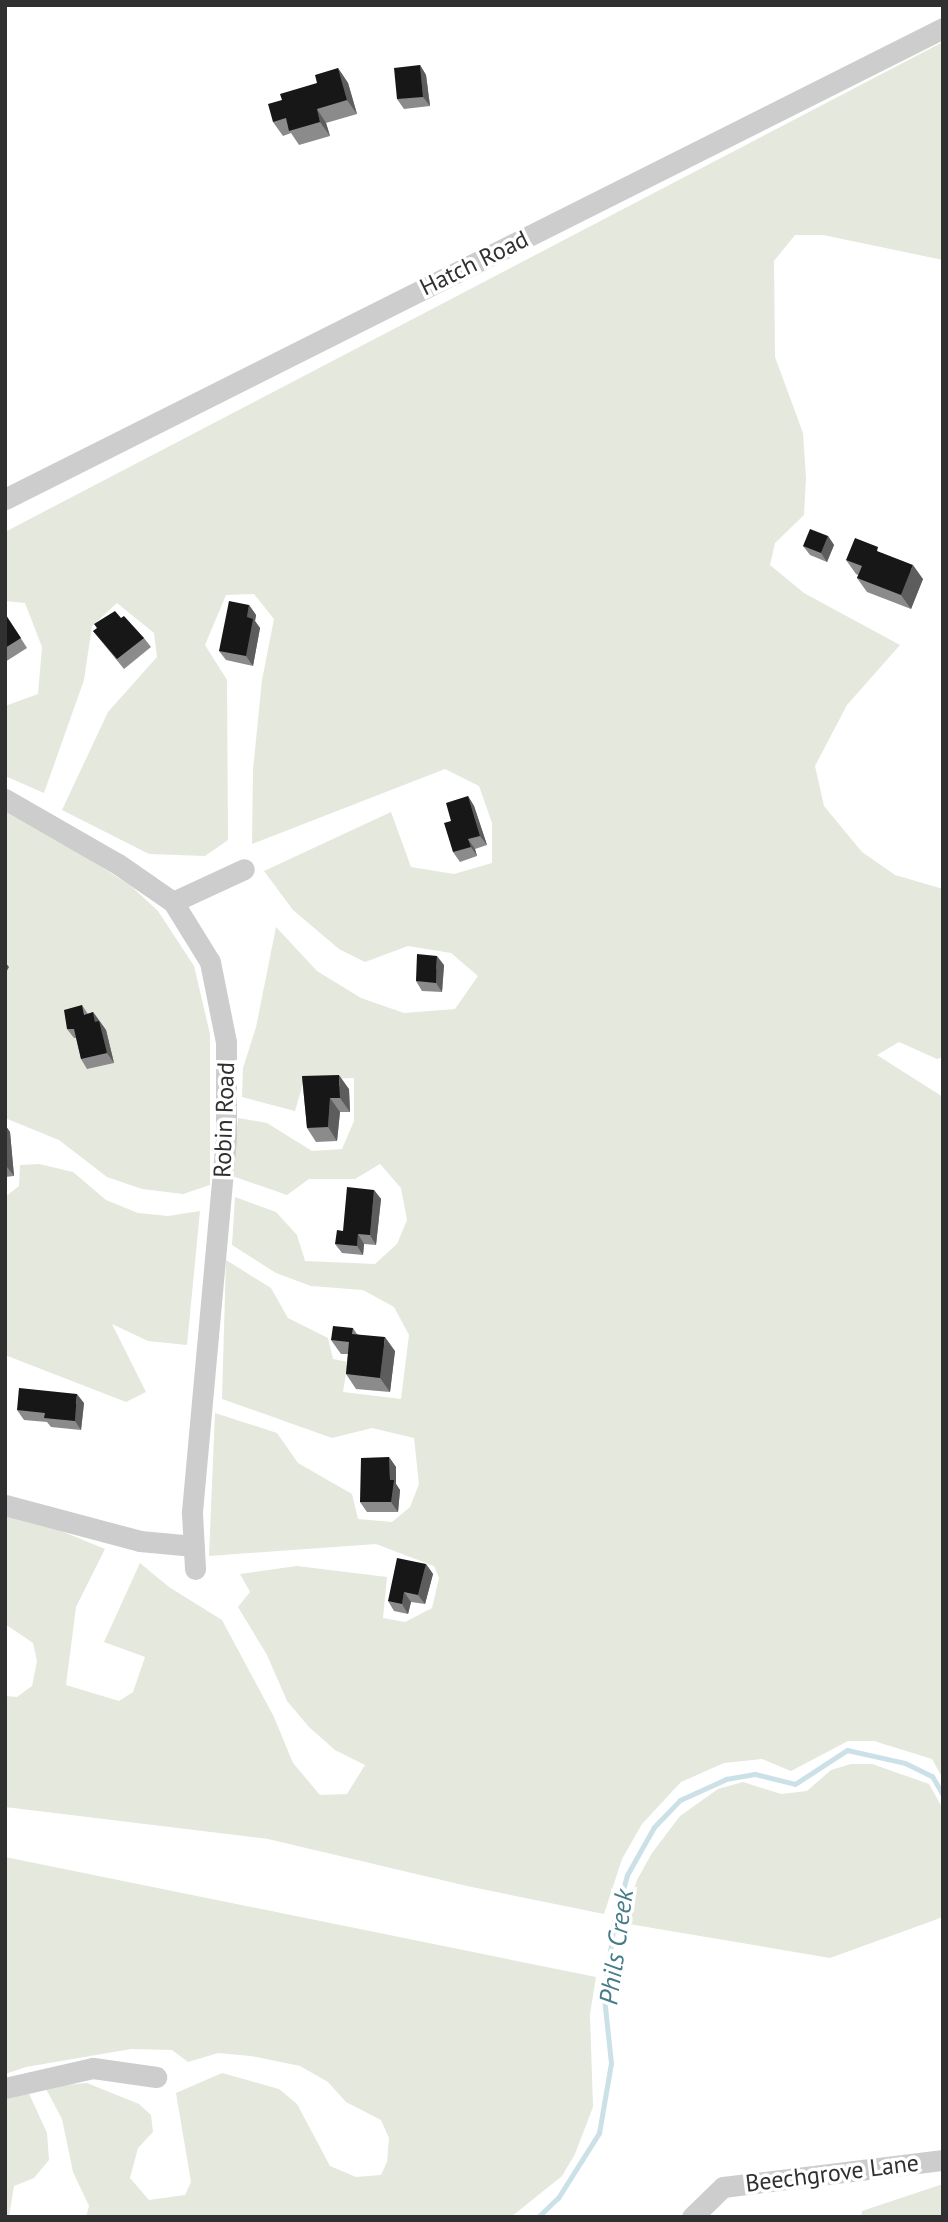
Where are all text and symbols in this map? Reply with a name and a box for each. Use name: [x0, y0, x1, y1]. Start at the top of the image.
street label: Hatch Road: [415, 224, 533, 302]
street label: Robin Road: [208, 1062, 240, 1178]
water label: Phils Creek: [592, 1887, 640, 2007]
street label: Beechgrove Lane: [744, 2148, 920, 2198]

